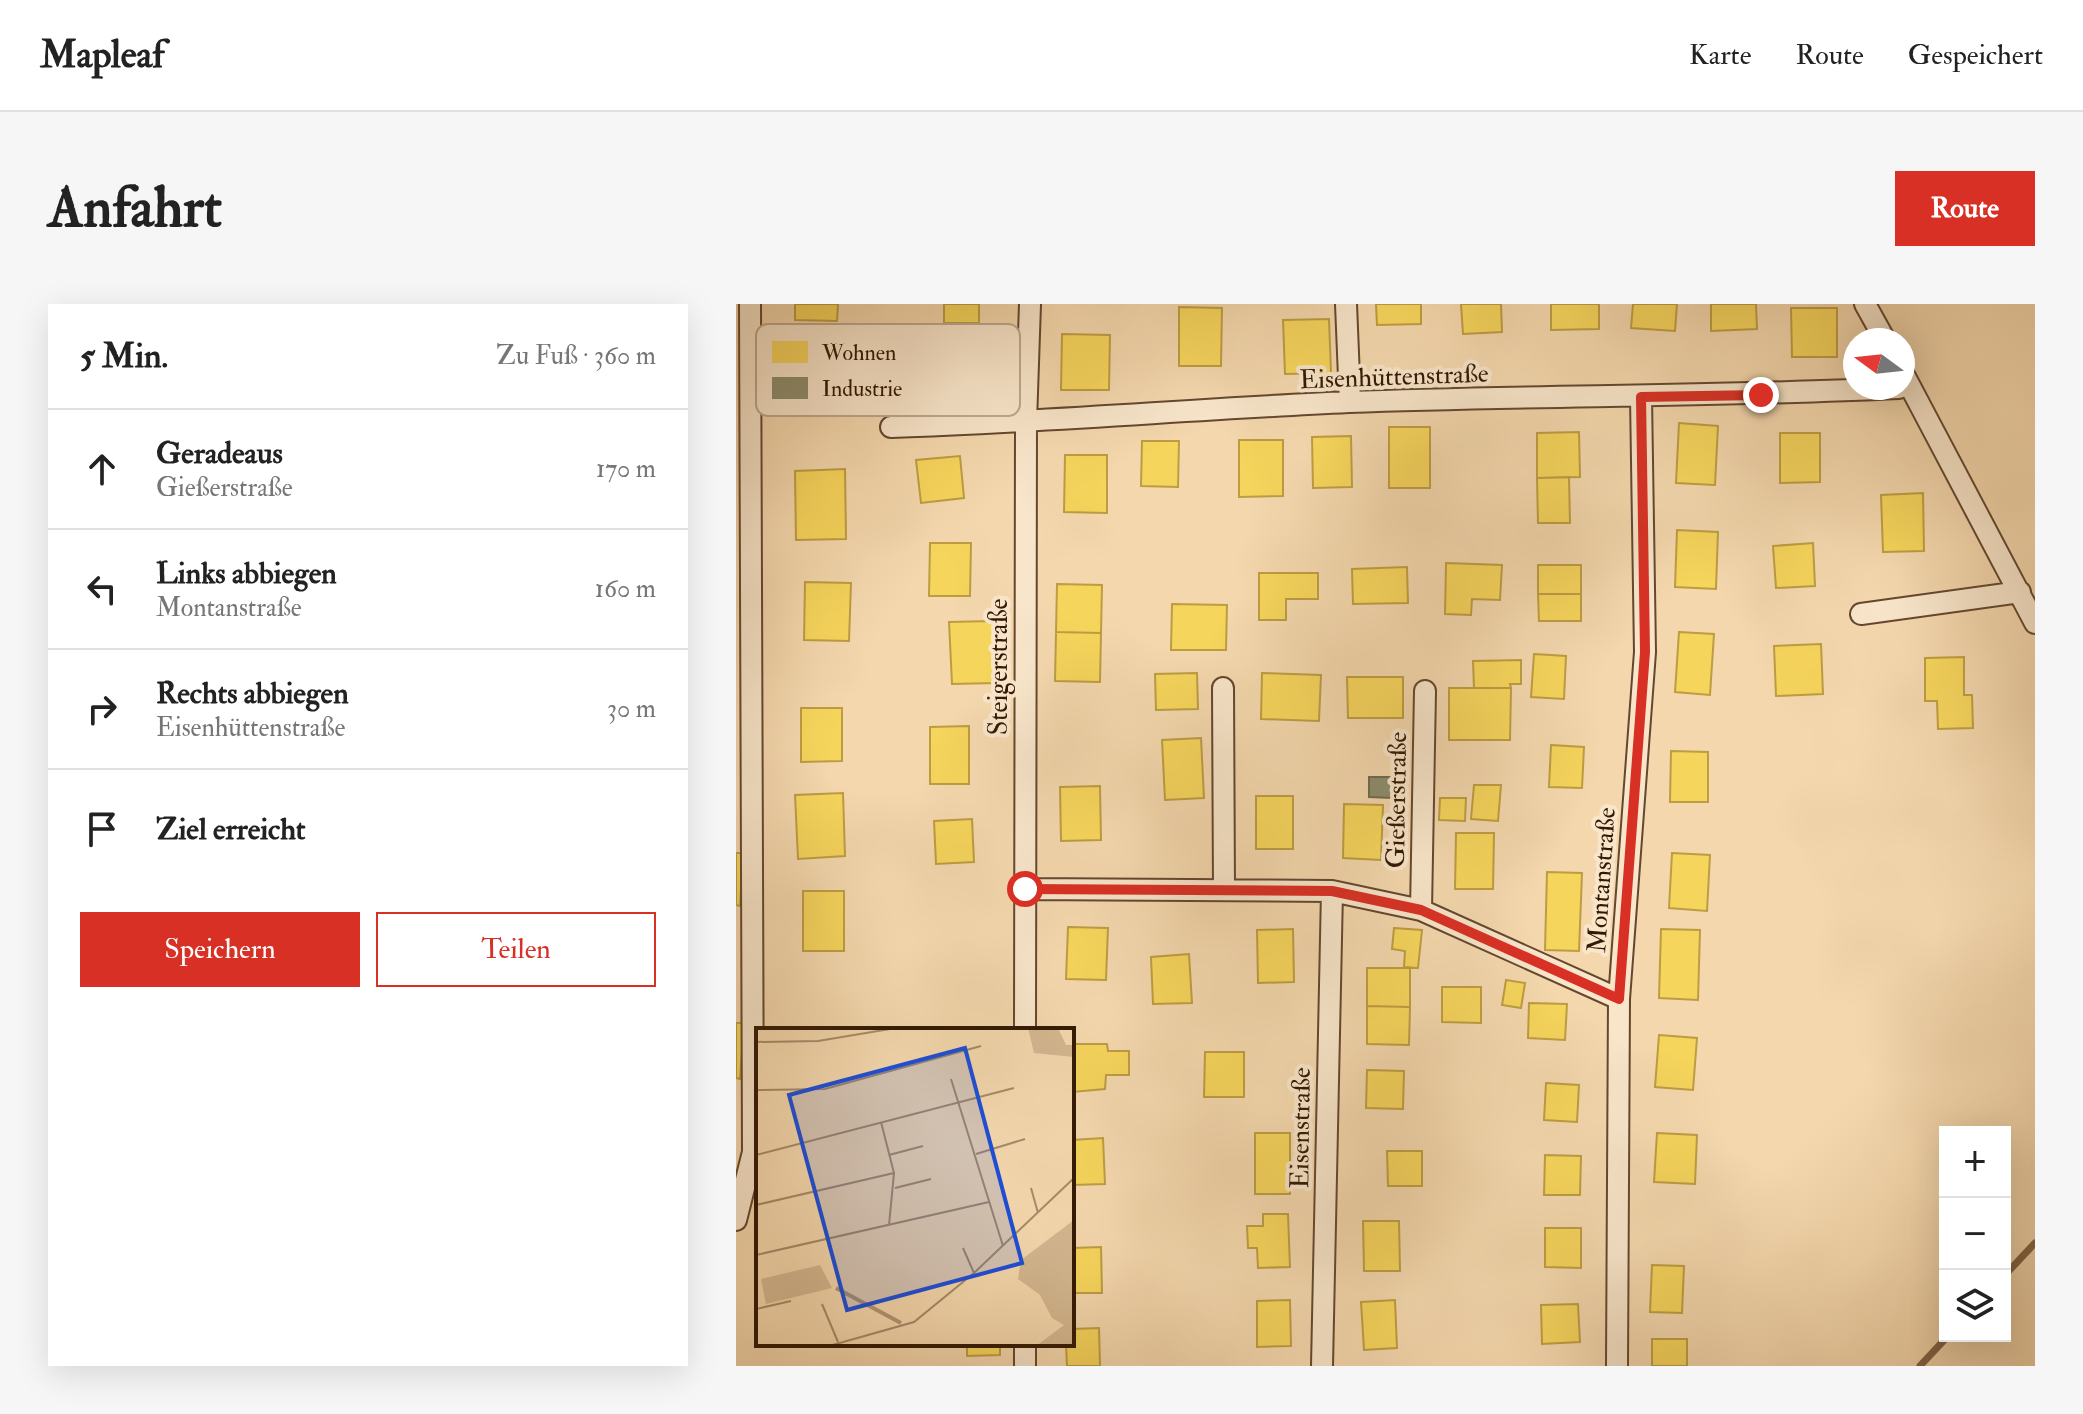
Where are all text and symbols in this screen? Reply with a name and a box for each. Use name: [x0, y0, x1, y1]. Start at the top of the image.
text: Mapleaf: [40, 31, 165, 79]
text: Karte: [1689, 38, 1751, 73]
text: Route: [1795, 38, 1864, 73]
text: Gespeichert: [1908, 38, 2043, 73]
button: Route: [1895, 171, 2035, 246]
text: Anfahrt: [48, 173, 222, 244]
legend: [756, 324, 1020, 416]
north arrow: [1843, 328, 1915, 400]
text: 5 Min.: [80, 335, 168, 378]
text: Wohnen: [821, 339, 896, 367]
text: Zu Fuß · 360 m: [496, 340, 656, 372]
street label: Eisenhüttenstraße: [1299, 358, 1489, 396]
text: Industrie: [822, 375, 902, 403]
route end: [1743, 377, 1779, 413]
text: Geradeaus: [156, 435, 283, 472]
icon: ahead: [80, 447, 124, 491]
text: 170 m: [596, 453, 656, 485]
text: Gießerstraße: [156, 472, 293, 504]
text: Links abbiegen: [156, 555, 337, 592]
icon: left: [80, 567, 124, 611]
text: 160 m: [595, 573, 656, 605]
text: Montanstraße: [156, 592, 302, 624]
street label: Steigerstraße: [983, 599, 1015, 735]
text: Rechts abbiegen: [156, 675, 349, 712]
icon: right: [80, 687, 124, 731]
text: 30 m: [607, 693, 656, 725]
text: Eisenhüttenstraße: [156, 712, 345, 744]
street label: Gießerstraße: [1380, 731, 1414, 869]
street label: Montanstraße: [1581, 806, 1623, 954]
icon: arrive: [80, 807, 124, 851]
text: Ziel erreicht: [156, 811, 305, 848]
route start: [1007, 871, 1043, 907]
button: Speichern: [80, 912, 360, 987]
button: Teilen: [376, 912, 656, 987]
inset map: [756, 1028, 1074, 1346]
street label: Eisenstraße: [1284, 1067, 1318, 1189]
map controls: [1939, 1126, 2011, 1342]
button: +: [1939, 1126, 2011, 1198]
button: −: [1939, 1198, 2011, 1270]
button: layers: [1939, 1270, 2011, 1342]

